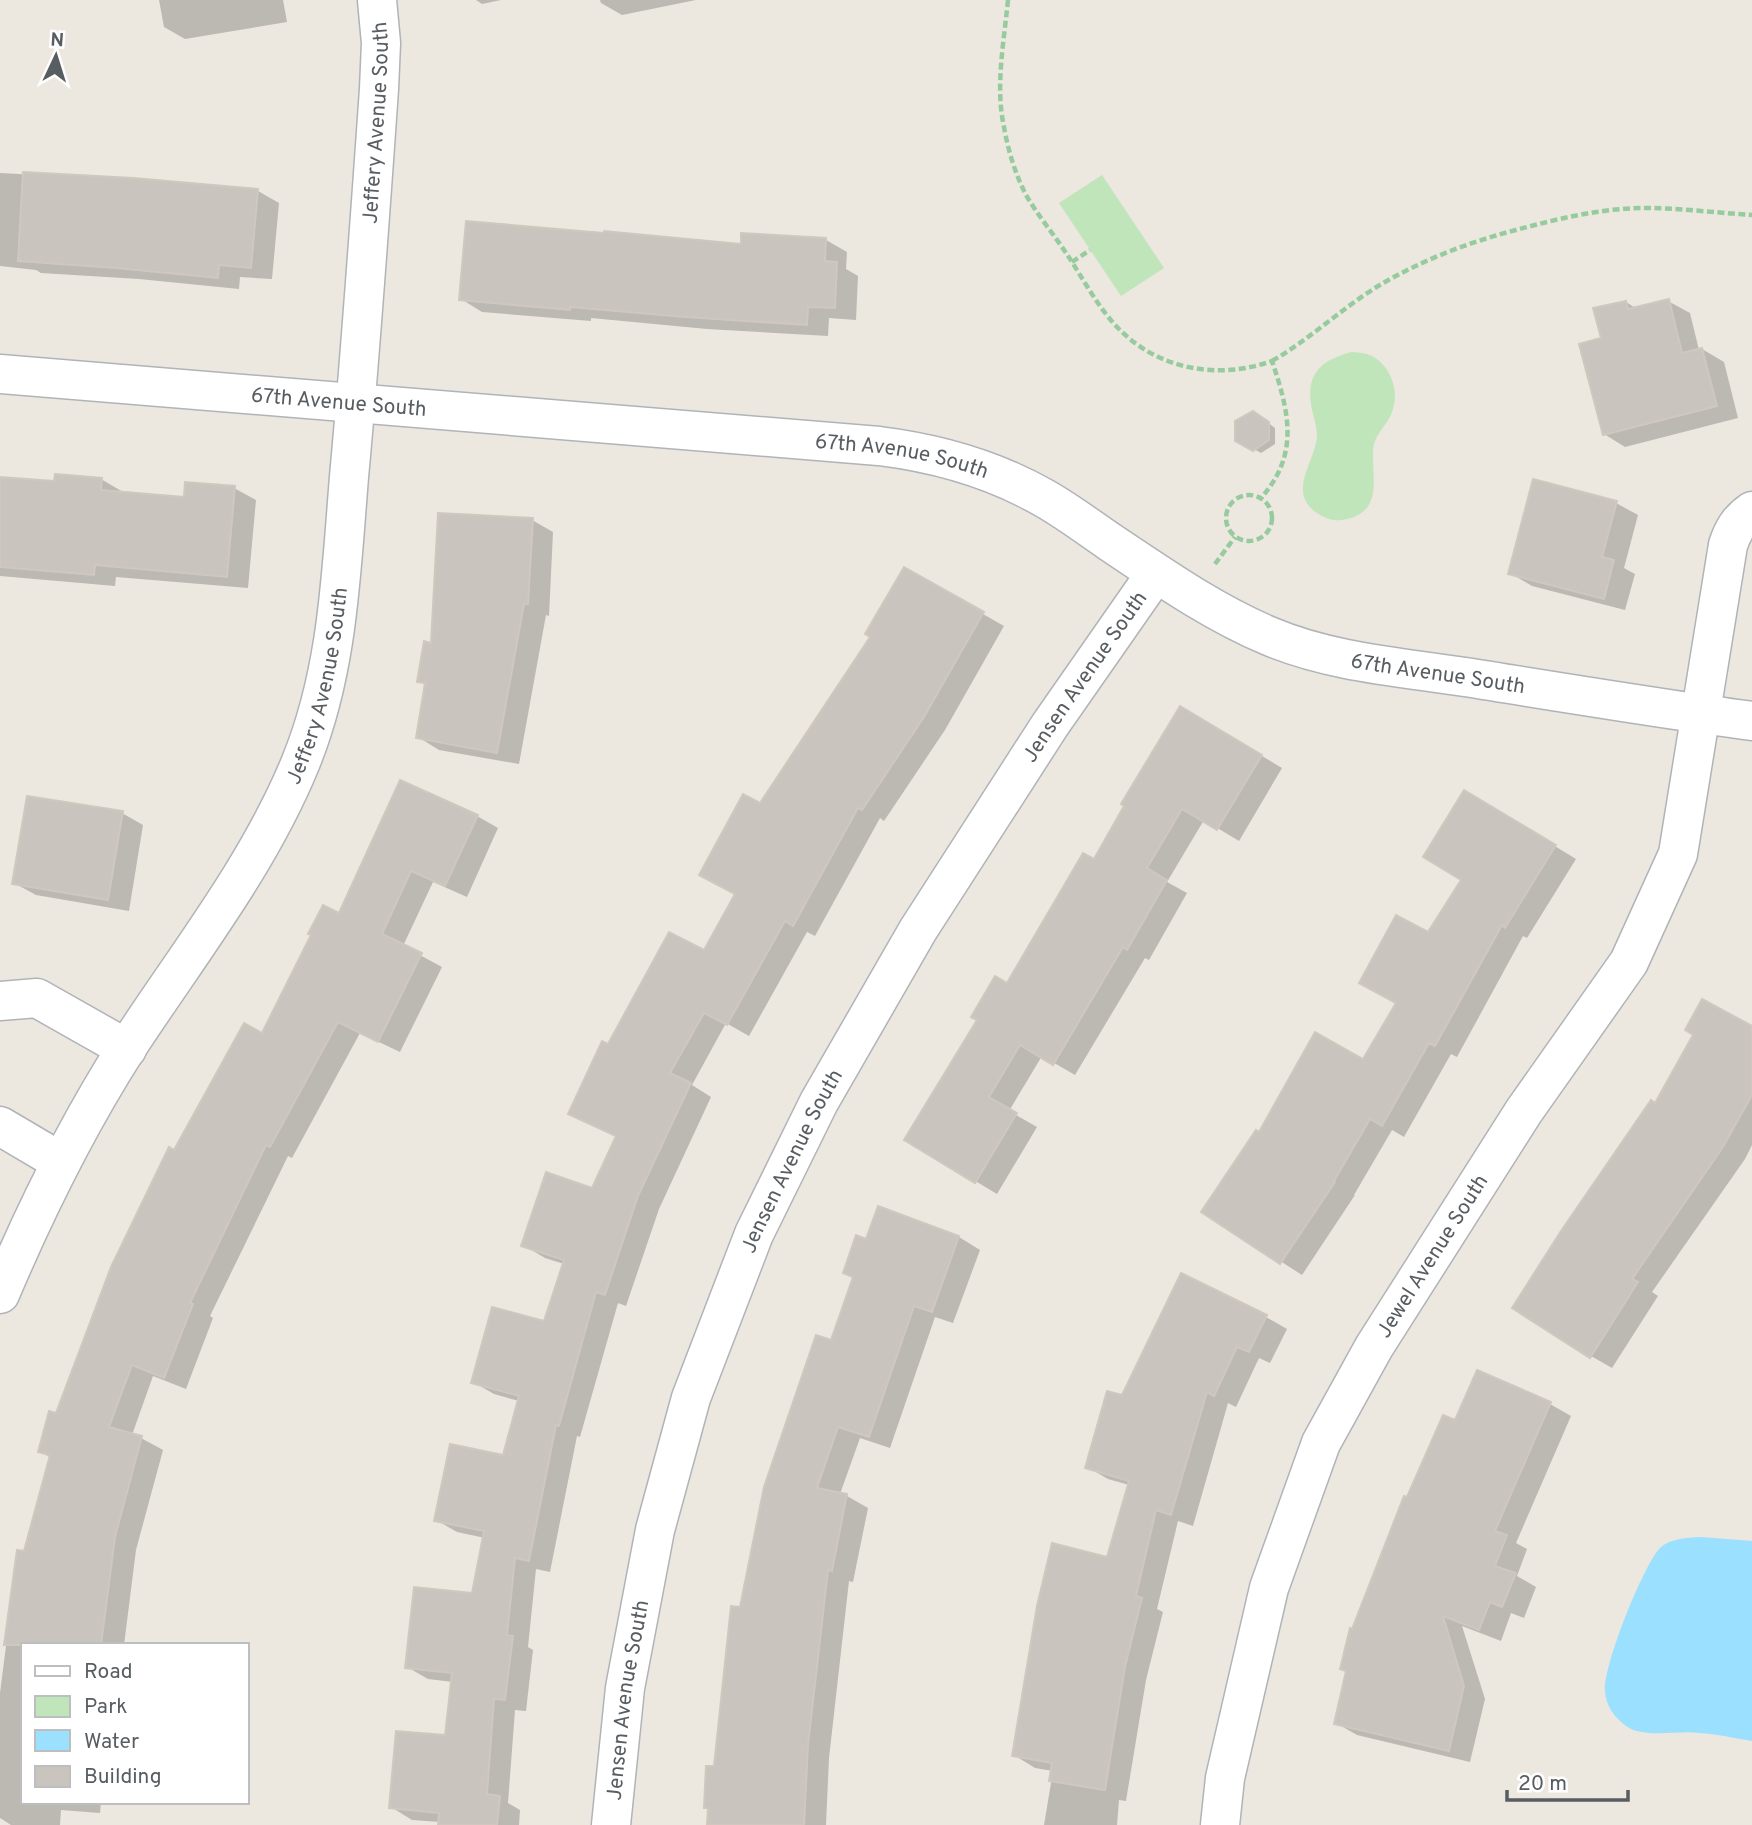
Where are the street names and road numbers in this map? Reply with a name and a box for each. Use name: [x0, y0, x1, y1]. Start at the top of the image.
street label: Jeffery Avenue South: [358, 21, 396, 225]
street label: 67th Avenue South: [250, 383, 428, 424]
street label: 67th Avenue South: [814, 429, 992, 486]
street label: Jeffery Avenue South: [281, 586, 355, 789]
street label: Jensen Avenue South: [1017, 586, 1154, 768]
street label: 67th Avenue South: [1348, 648, 1527, 701]
street label: Jensen Avenue South: [736, 1065, 850, 1257]
street label: Jewel Avenue South: [1371, 1170, 1495, 1343]
street label: Jensen Avenue South: [602, 1598, 656, 1802]

